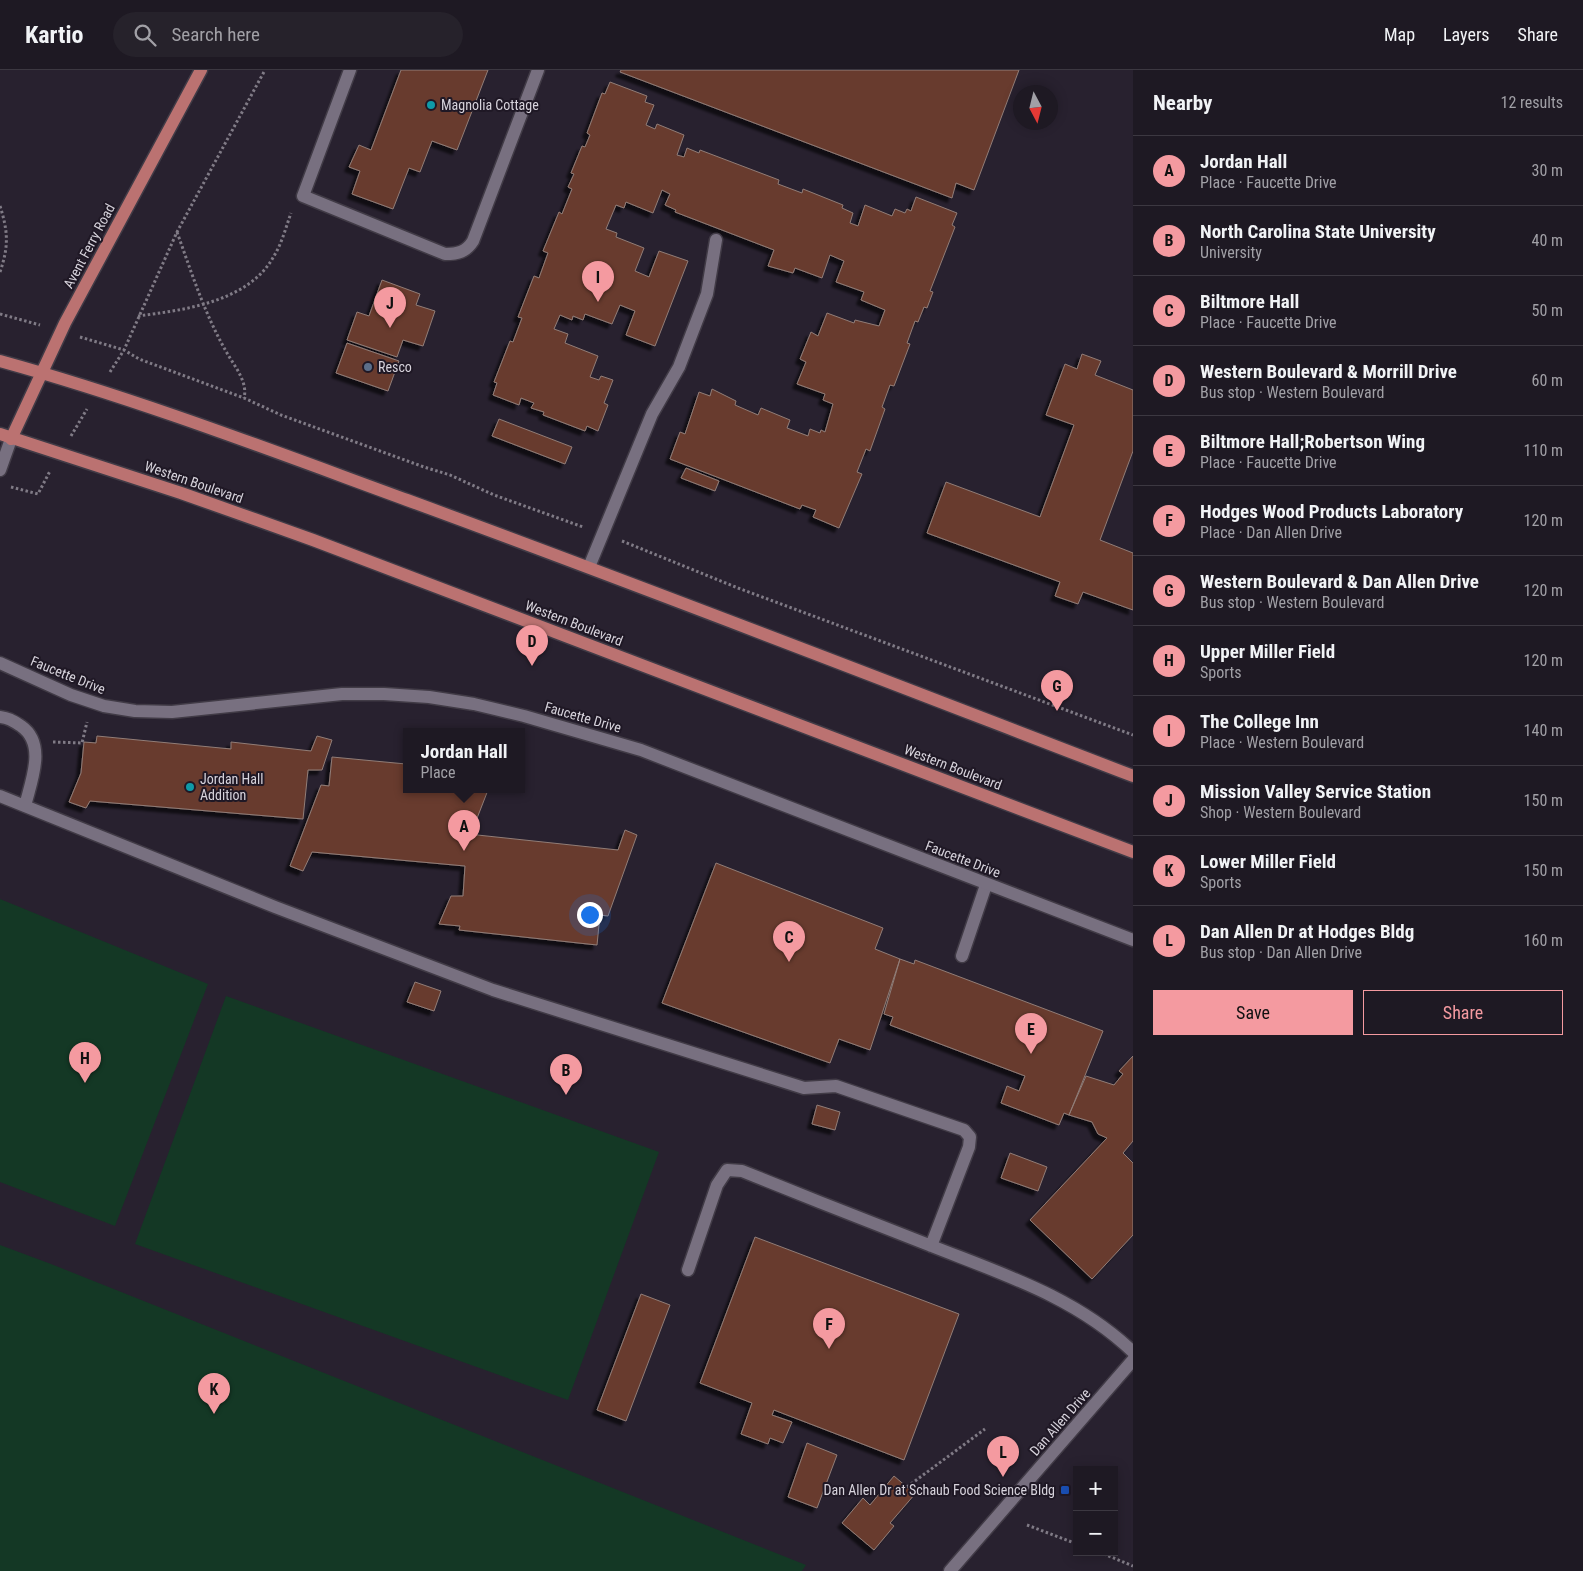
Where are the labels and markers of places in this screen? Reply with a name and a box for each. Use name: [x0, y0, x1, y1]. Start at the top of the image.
place label: Magnolia Cottage: [441, 97, 539, 113]
marker: Magnolia Cottage: [425, 99, 437, 111]
pin: I: [582, 261, 614, 302]
pin: J: [374, 287, 406, 328]
place label: Resco: [378, 359, 412, 375]
marker: Resco: [362, 361, 374, 373]
pin: D: [516, 625, 548, 666]
pin: G: [1041, 670, 1073, 711]
place label: Jordan Hall Addition: [200, 771, 263, 803]
marker: Jordan Hall Addition: [184, 781, 196, 793]
pin: A: [448, 810, 480, 851]
pin: C: [773, 921, 805, 962]
pin: E: [1015, 1013, 1047, 1054]
pin: H: [69, 1042, 101, 1083]
pin: B: [550, 1054, 582, 1095]
pin: F: [813, 1308, 845, 1349]
pin: K: [198, 1373, 230, 1414]
pin: L: [987, 1436, 1019, 1477]
place label: Dan Allen Dr at Schaub Food Science Bldg: [824, 1482, 1055, 1498]
marker: Dan Allen Dr at Schaub Food Science Bldg: [1059, 1484, 1071, 1496]

